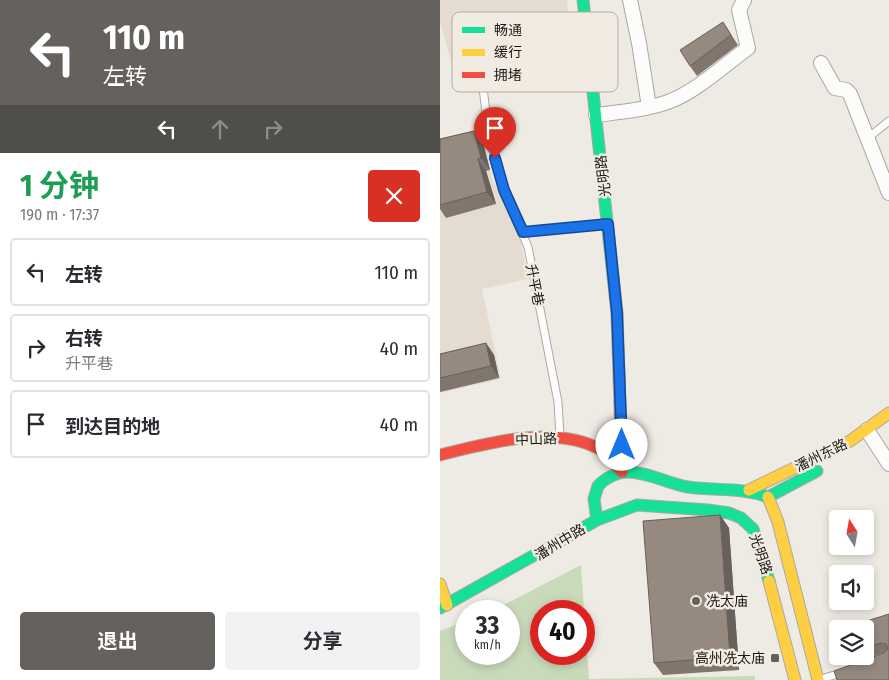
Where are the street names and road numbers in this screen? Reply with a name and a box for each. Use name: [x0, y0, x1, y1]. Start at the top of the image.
street label: 光明路: [593, 154, 614, 198]
street label: 升平巷: [522, 263, 547, 307]
street label: 中山路: [515, 430, 557, 449]
street label: 潘州东路: [792, 436, 850, 475]
street label: 潘州中路: [532, 521, 589, 564]
street label: 光明路: [746, 532, 775, 577]

